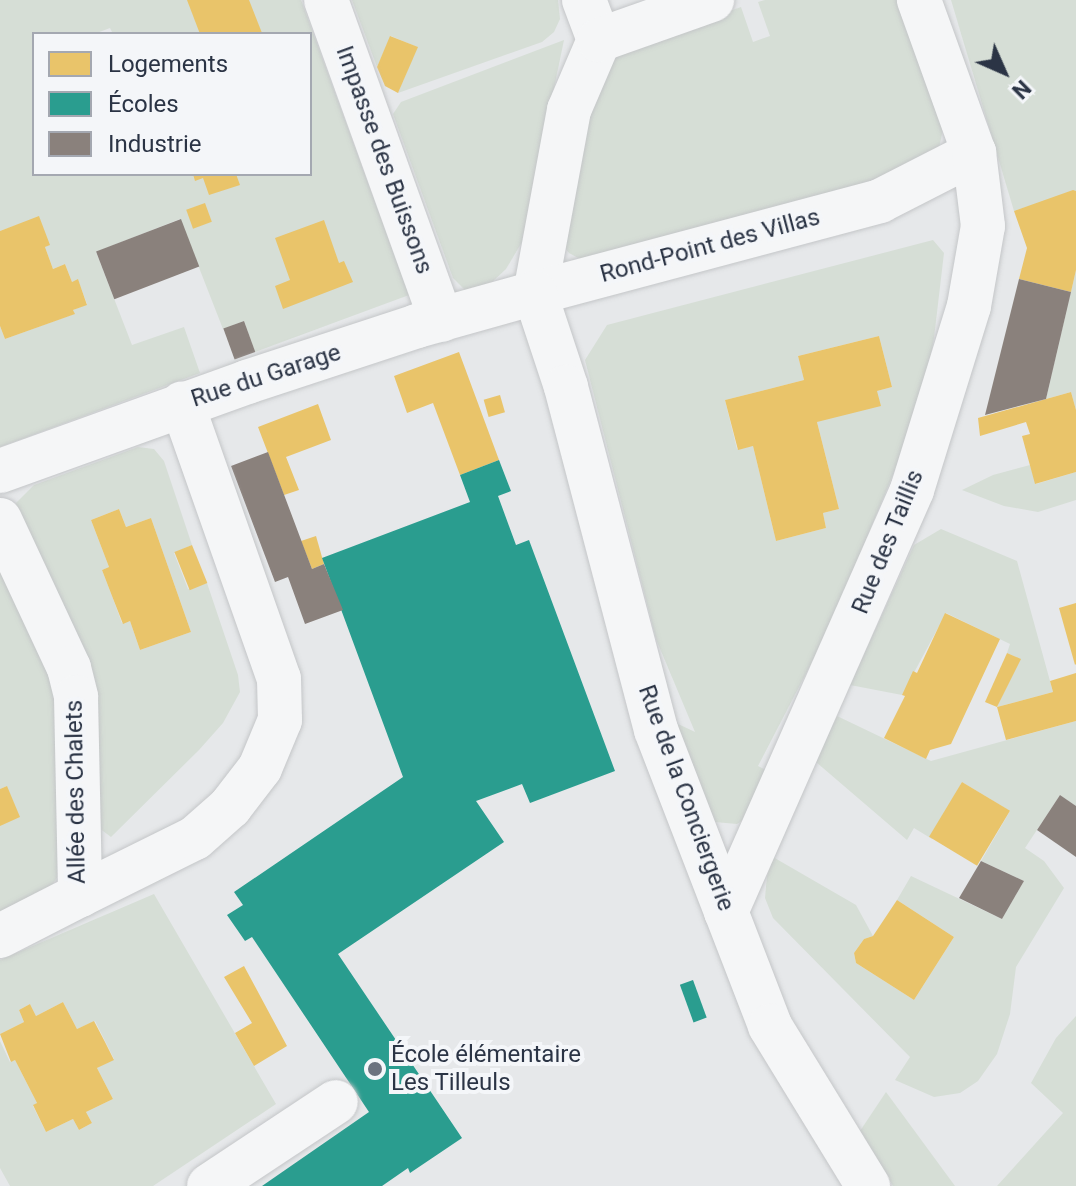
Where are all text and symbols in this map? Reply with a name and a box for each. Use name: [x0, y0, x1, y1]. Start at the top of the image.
legend: [32, 32, 312, 176]
north arrow: [964, 32, 1044, 112]
street label: Impasse des Buissons: [329, 42, 439, 278]
text: Logements: [108, 50, 228, 78]
text: N: [1007, 75, 1036, 104]
text: Écoles: [108, 90, 179, 118]
text: Industrie: [108, 130, 201, 158]
street label: Rond-Point des Villas: [597, 203, 823, 289]
street label: Rue du Garage: [187, 338, 345, 414]
street label: Rue des Taillis: [846, 466, 930, 618]
street label: Rue de la Conciergerie: [632, 681, 740, 915]
street label: Allée des Chalets: [60, 700, 92, 884]
place label: École élémentaire Les Tilleuls: [391, 1041, 581, 1097]
marker: École élémentaire Les Tilleuls: [366, 1060, 384, 1078]

